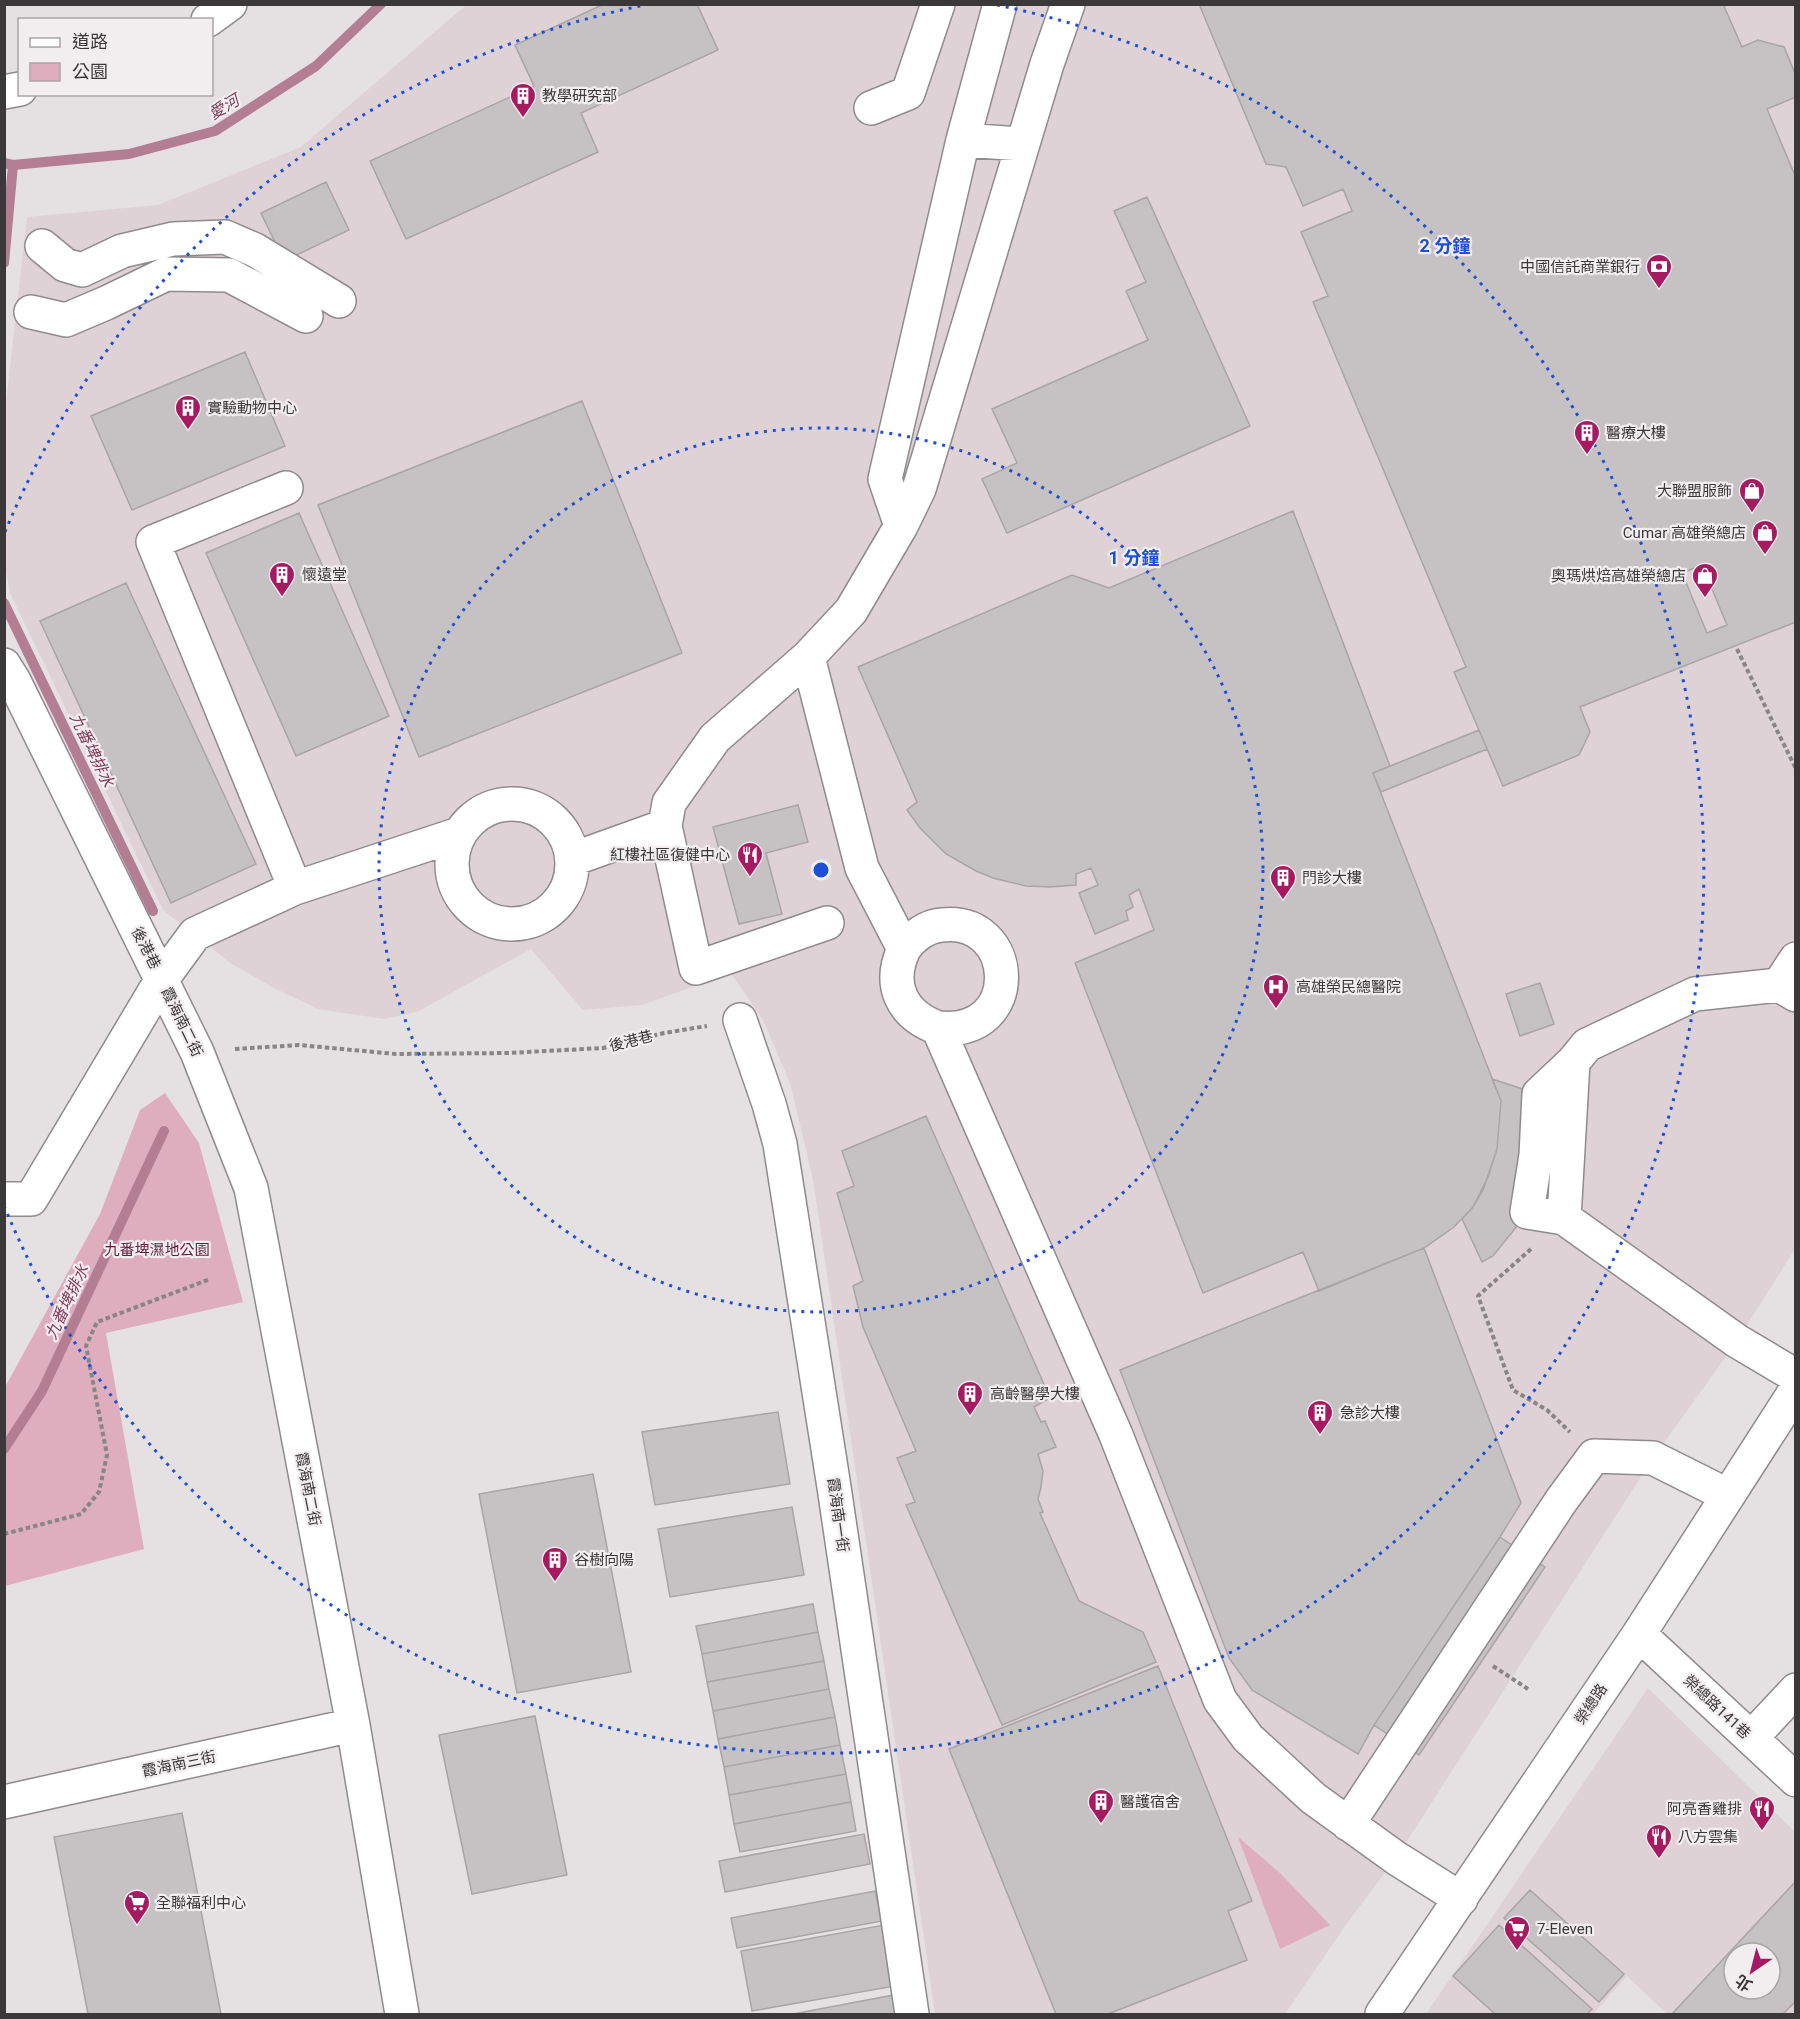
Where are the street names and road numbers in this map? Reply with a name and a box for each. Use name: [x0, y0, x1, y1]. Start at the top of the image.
street label: 後港巷: [128, 924, 164, 972]
street label: 霞海南二街: [157, 984, 207, 1060]
street label: 後港巷: [607, 1027, 655, 1055]
street label: 霞海南二街: [292, 1450, 324, 1528]
street label: 霞海南一街: [824, 1477, 852, 1553]
street label: 榮總路141巷: [1680, 1671, 1754, 1743]
street label: 榮總路: [1571, 1680, 1611, 1728]
street label: 霞海南三街: [140, 1747, 218, 1781]

